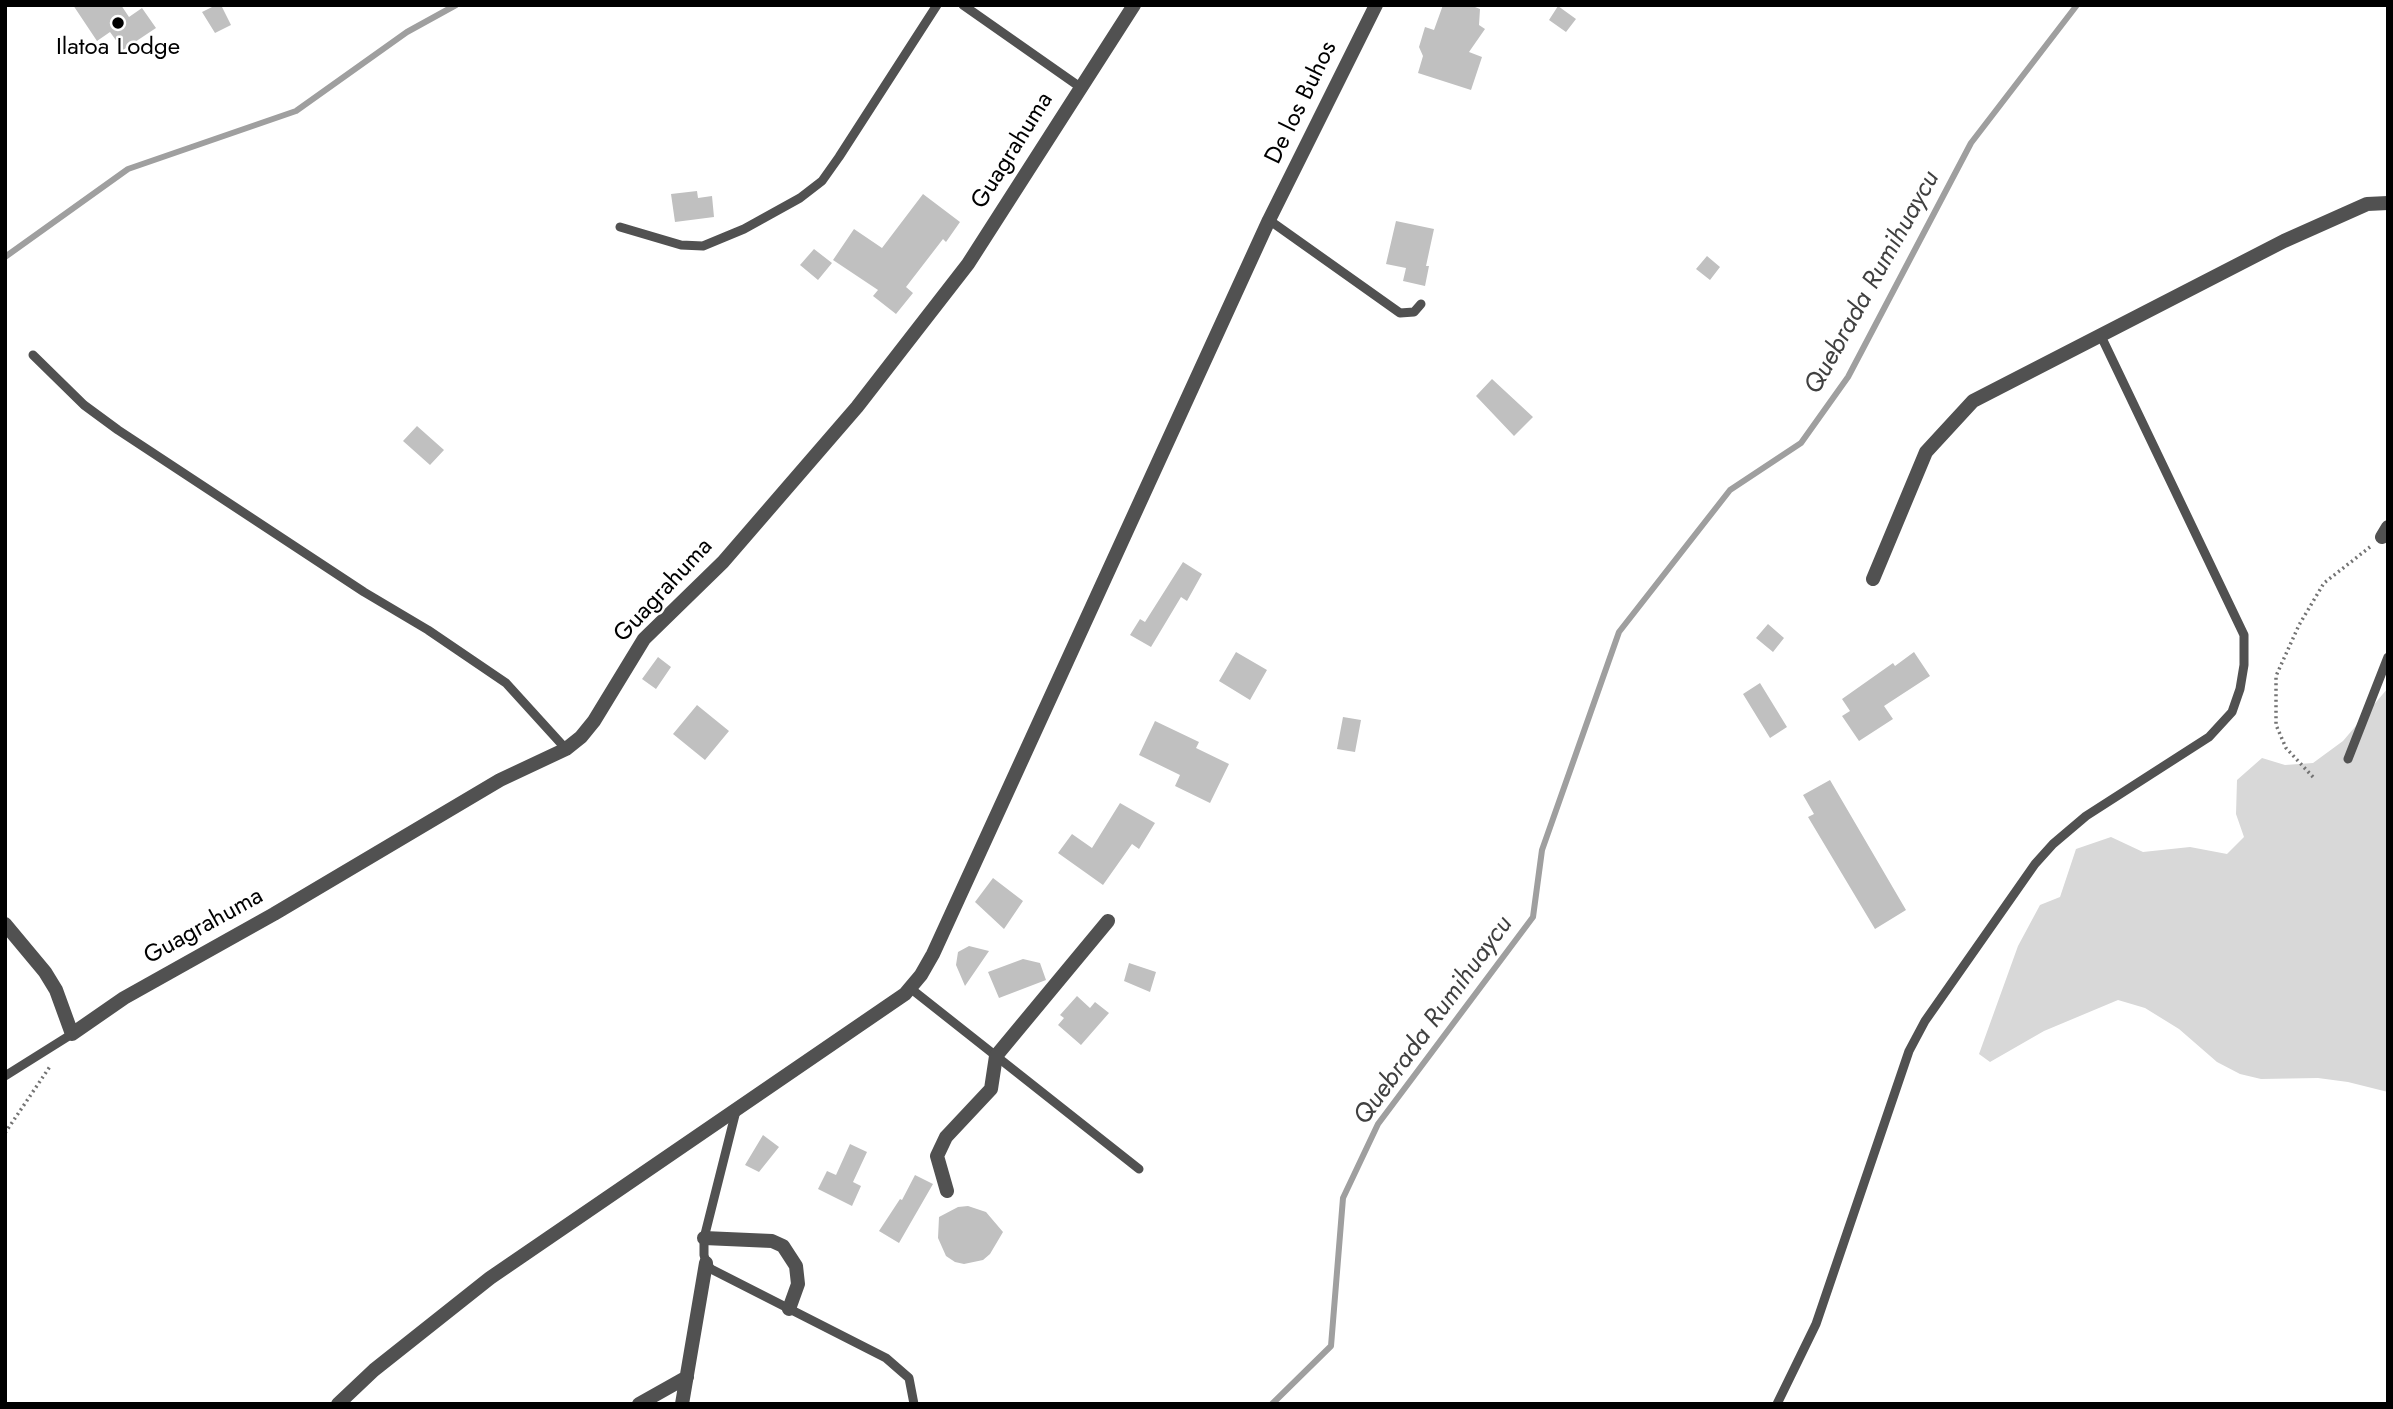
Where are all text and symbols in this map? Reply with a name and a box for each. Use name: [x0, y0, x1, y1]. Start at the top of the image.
marker: Ilatoa Lodge: [110, 15, 126, 31]
place label: Ilatoa Lodge: [56, 34, 180, 62]
street label: De los Buhos: [1260, 37, 1344, 169]
street label: Guagrahuma: [966, 88, 1060, 214]
water label: Quebrada Rumihuaycu: [1799, 166, 1947, 400]
street label: Guagrahuma: [609, 533, 719, 649]
street label: Guagrahuma: [139, 882, 269, 972]
water label: Quebrada Rumihuaycu: [1348, 911, 1520, 1131]

